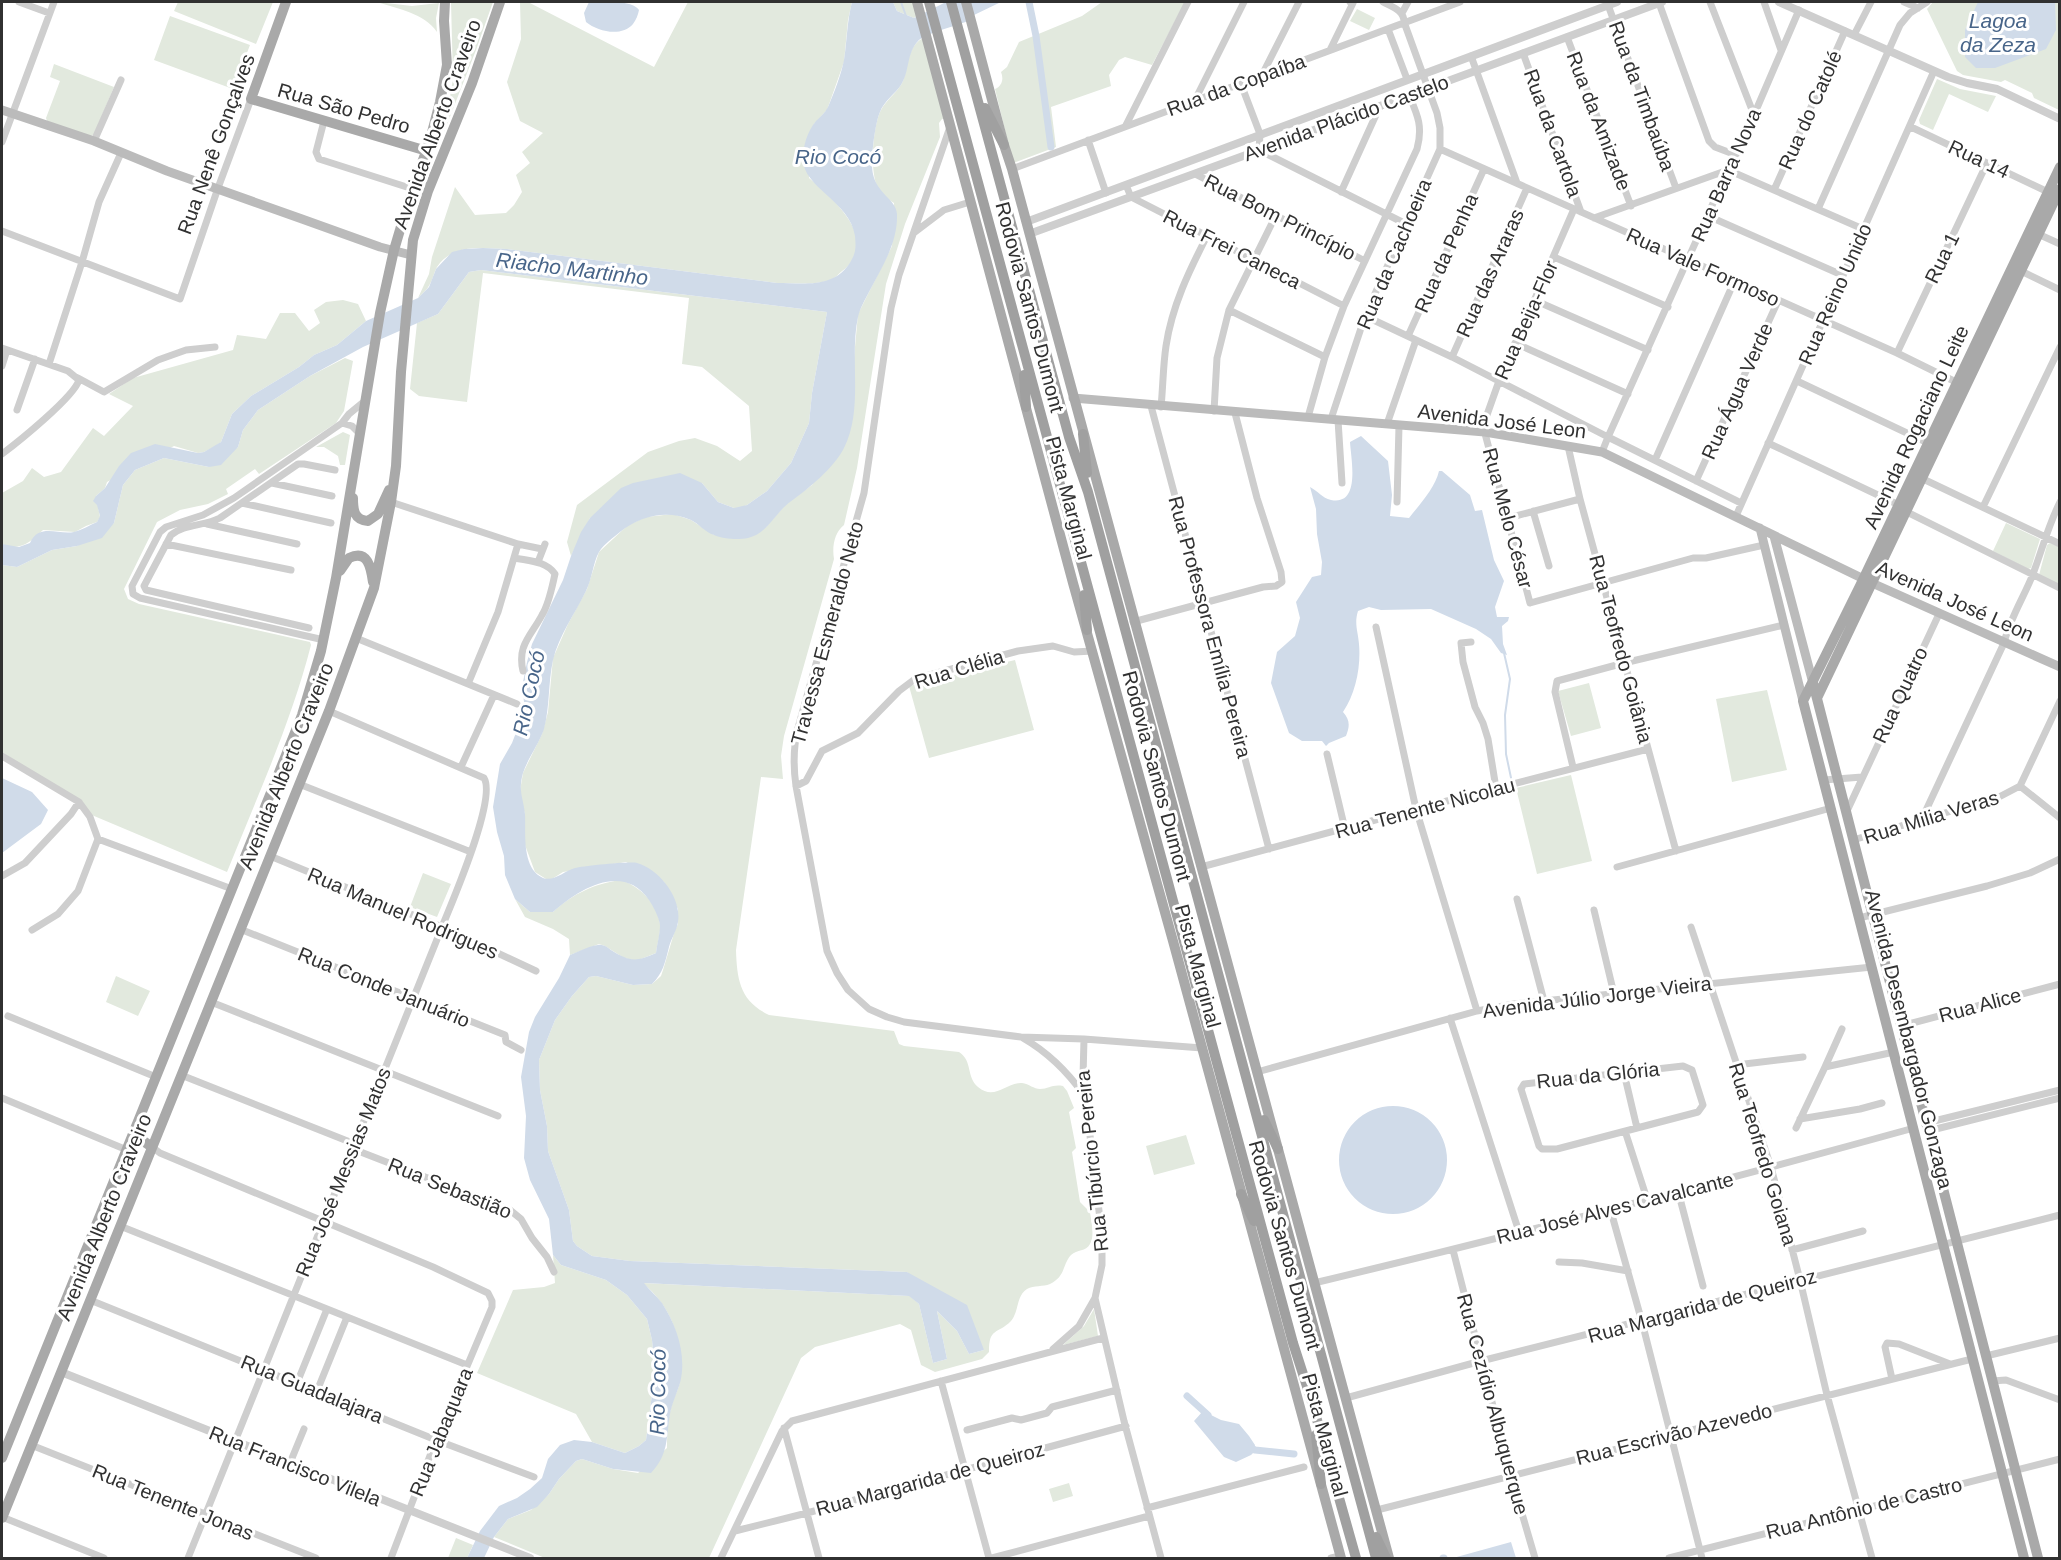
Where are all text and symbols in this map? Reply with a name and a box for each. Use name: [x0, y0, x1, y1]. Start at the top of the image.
water label: Lagoa da Zeza: [1960, 9, 2036, 56]
street label: Avenida Alberto Craveiro: [389, 16, 485, 232]
street label: Rua da Timbaúba: [1605, 18, 1680, 175]
street label: Rua do Catolé: [1774, 47, 1846, 173]
street label: Rua da Copaíba: [1164, 49, 1309, 120]
street label: Rua da Amizade: [1562, 49, 1636, 193]
street label: Rua Nenê Gonçalves: [173, 51, 259, 237]
street label: Rua da Cartola: [1520, 66, 1587, 201]
street label: Avenida Plácido Castelo: [1241, 71, 1451, 165]
street label: Rua São Pedro: [275, 79, 413, 137]
street label: Rua Barra Nova: [1687, 104, 1766, 245]
street label: Rua 14: [1945, 135, 2013, 183]
water label: Rio Cocó: [795, 145, 882, 168]
street label: Rua Bom Princípio: [1201, 169, 1359, 265]
street label: Rua da Cachoeira: [1352, 175, 1436, 332]
street label: Rua da Penha: [1410, 189, 1482, 316]
street label: Rodovia Santos Dumont: [991, 199, 1069, 415]
street label: Rua Frei Caneca: [1160, 205, 1305, 294]
street label: Rua das Araras: [1452, 206, 1528, 340]
street label: Rua Reino Unido: [1794, 220, 1876, 368]
street label: Rua Vale Formoso: [1623, 223, 1783, 311]
street label: Rua 1: [1920, 229, 1964, 287]
water label: Riacho Martinho: [495, 248, 650, 289]
street label: Rua Beija-Flor: [1490, 257, 1562, 383]
street label: Rua Água Verde: [1697, 319, 1777, 463]
street label: Avenida Rogaciano Leite: [1859, 322, 1973, 532]
street label: Avenida José Leon: [1416, 400, 1588, 442]
street label: Pista Marginal: [1042, 434, 1096, 562]
street label: Rua Melo César: [1479, 445, 1537, 591]
street label: Rua Professora Emília Pereira: [1164, 494, 1256, 761]
street label: Travessa Esmeraldo Neto: [787, 519, 867, 747]
street label: Rua Teofredo Goiânia: [1585, 552, 1657, 746]
street label: Avenida José Leon: [1873, 556, 2037, 646]
street label: Rua Quatro: [1868, 643, 1932, 747]
street label: Rua Clélia: [912, 645, 1007, 693]
water label: Rio Cocó: [508, 648, 549, 738]
street label: Avenida Alberto Craveiro: [234, 659, 338, 873]
street label: Rodovia Santos Dumont: [1118, 668, 1196, 884]
street label: Rua Tenente Nicolau: [1333, 773, 1517, 843]
street label: Rua Milia Veras: [1861, 786, 2001, 848]
street label: Rua Manuel Rodrigues: [305, 863, 501, 963]
street label: Avenida Desembargador Gonzaga: [1861, 887, 1957, 1192]
street label: Pista Marginal: [1171, 902, 1225, 1030]
street label: Rua Conde Januário: [295, 942, 473, 1032]
street label: Avenida Júlio Jorge Vieira: [1481, 972, 1714, 1022]
street label: Rua Alice: [1936, 983, 2024, 1027]
street label: Rua da Glória: [1535, 1058, 1661, 1092]
street label: Rua Teofredo Goiana: [1725, 1060, 1802, 1249]
street label: Rua José Messias Matos: [291, 1064, 395, 1280]
street label: Rua Tibúrcio Pereira: [1071, 1068, 1112, 1253]
street label: Avenida Alberto Craveiro: [52, 1110, 156, 1324]
street label: Rodovia Santos Dumont: [1245, 1138, 1326, 1353]
street label: Rua Sebastião: [385, 1153, 515, 1223]
street label: Rua José Alves Cavalcante: [1494, 1168, 1736, 1248]
street label: Rua Margarida de Queiroz: [1585, 1265, 1819, 1347]
street label: Rua Cezídio Albuquerque: [1453, 1291, 1533, 1517]
water label: Rio Cocó: [645, 1348, 670, 1435]
street label: Rua Guadalajara: [238, 1350, 387, 1428]
street label: Rua Jabaquara: [405, 1364, 477, 1500]
street label: Pista Marginal: [1298, 1371, 1352, 1499]
street label: Rua Escrivão Azevedo: [1574, 1399, 1774, 1469]
street label: Rua Francisco Vilela: [206, 1422, 385, 1511]
street label: Rua Margarida de Queiroz: [813, 1438, 1047, 1520]
street label: Rua Tenente Jonas: [89, 1460, 257, 1544]
street label: Rua Antônio de Castro: [1764, 1473, 1964, 1543]

